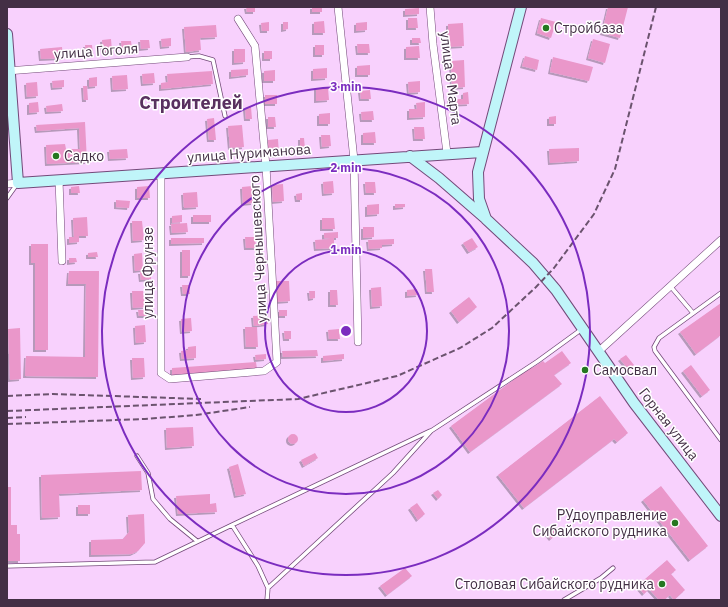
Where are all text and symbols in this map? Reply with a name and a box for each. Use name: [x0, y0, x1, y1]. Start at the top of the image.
place label: Стройбаза: [554, 19, 624, 37]
marker: Стройбаза: [541, 23, 551, 33]
street label: улица 8 Марта: [436, 30, 466, 127]
street label: улица Гоголя: [53, 39, 139, 63]
text: 3 min: [330, 79, 362, 94]
district label: Строителей: [139, 91, 243, 114]
street label: улица Нуриманова: [187, 140, 312, 166]
place label: Садко: [64, 147, 104, 165]
marker: Садко: [51, 151, 61, 161]
text: 2 min: [330, 160, 362, 175]
street label: улица Чернышевского: [245, 174, 271, 323]
street label: улица Фрунзе: [139, 227, 157, 319]
text: 1 min: [330, 242, 362, 257]
centre of rings: [339, 324, 353, 338]
place label: Самосвал: [593, 361, 657, 379]
marker: Самосвал: [580, 365, 590, 375]
street label: Горная улица: [635, 384, 703, 464]
place label: РУдоуправление Сибайского рудника: [532, 506, 668, 540]
marker: РУдоуправление Сибайского рудника: [670, 518, 680, 528]
place label: Столовая Сибайского рудника: [455, 575, 655, 593]
marker: Столовая Сибайского рудника: [657, 579, 667, 589]

